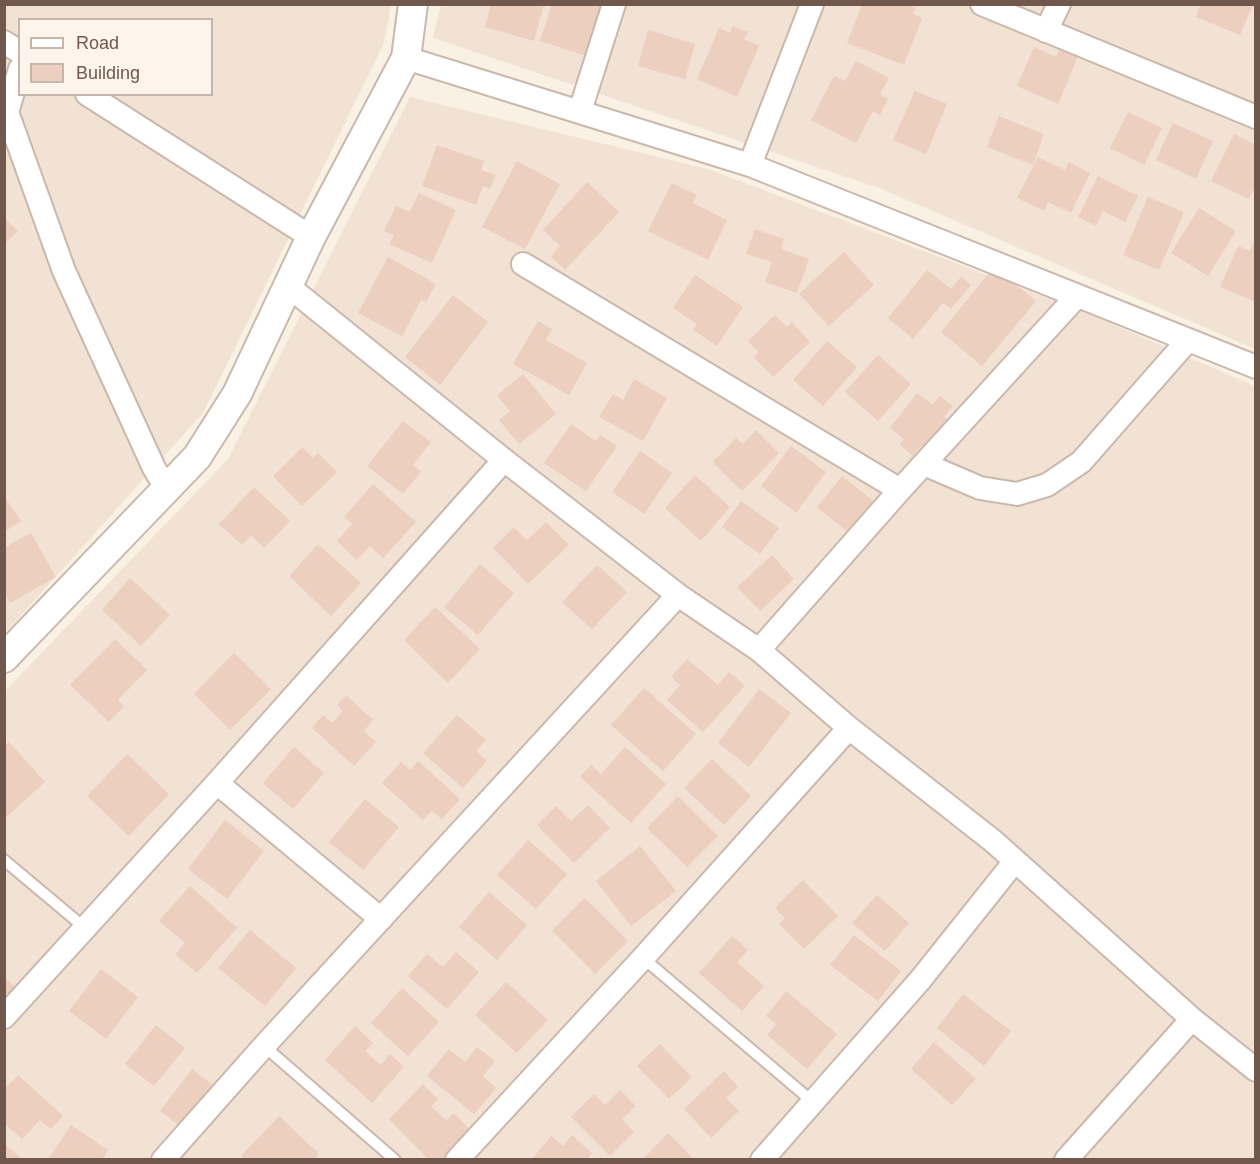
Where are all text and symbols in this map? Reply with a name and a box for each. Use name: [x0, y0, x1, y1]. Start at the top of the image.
legend: [18, 18, 213, 96]
text: Road: [76, 33, 119, 53]
text: Building: [76, 63, 140, 83]

